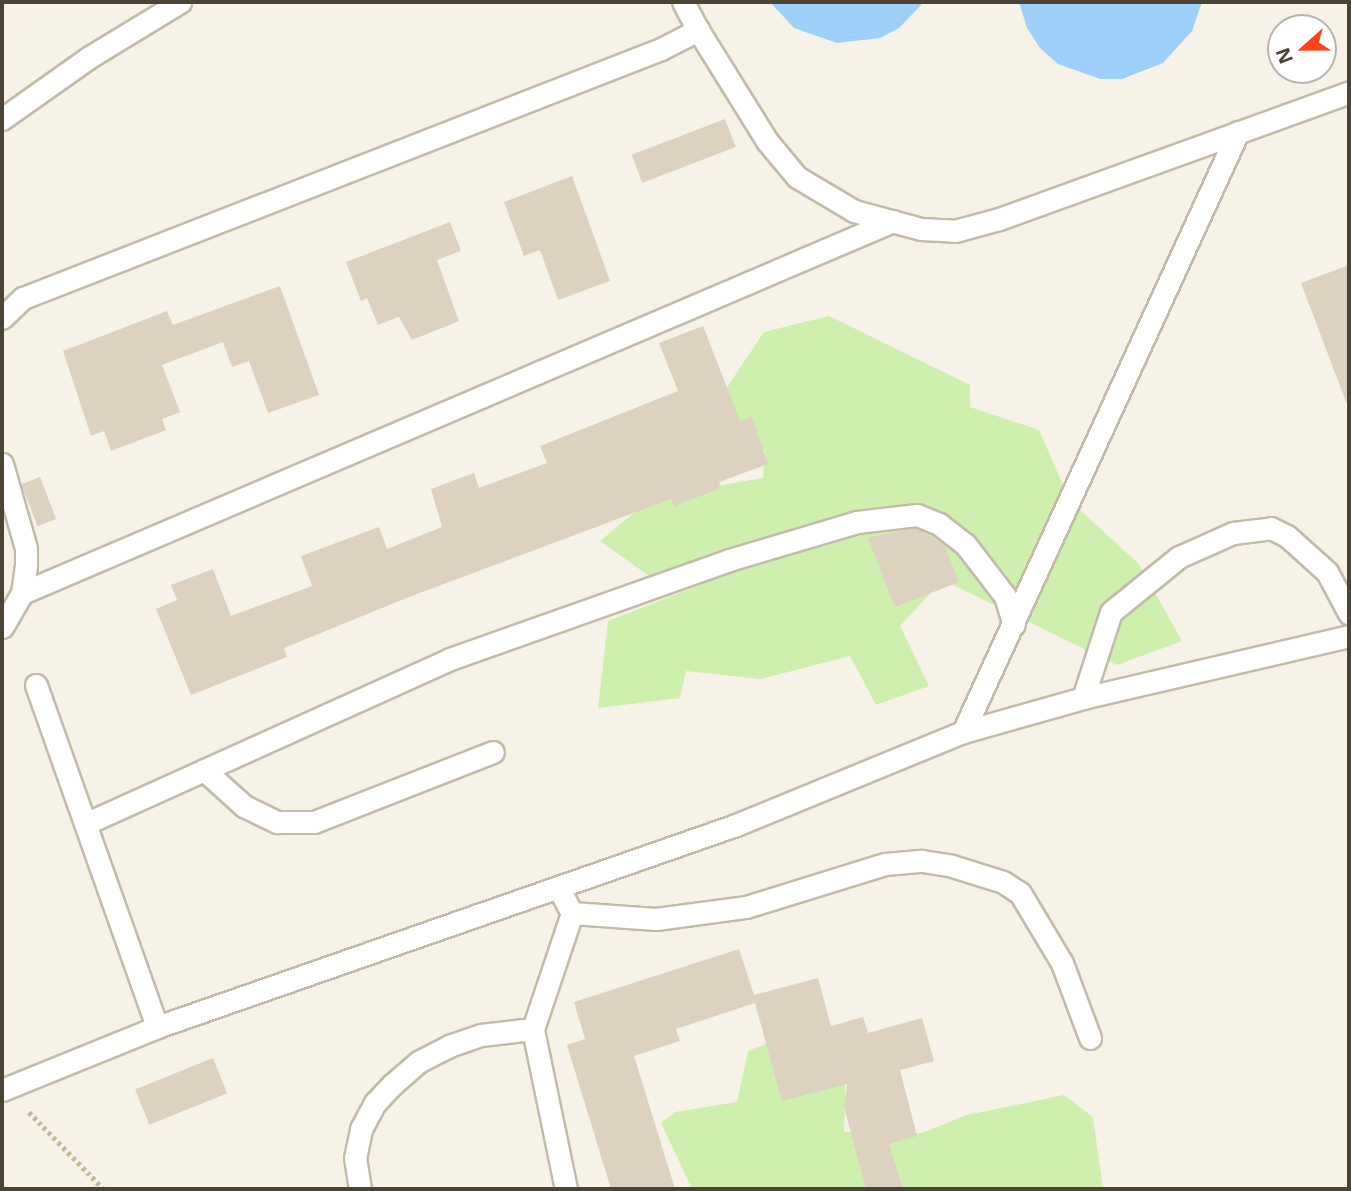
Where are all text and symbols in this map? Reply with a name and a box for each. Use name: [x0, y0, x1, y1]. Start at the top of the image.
north arrow: [1267, 14, 1337, 84]
text: N: [1269, 44, 1299, 68]

